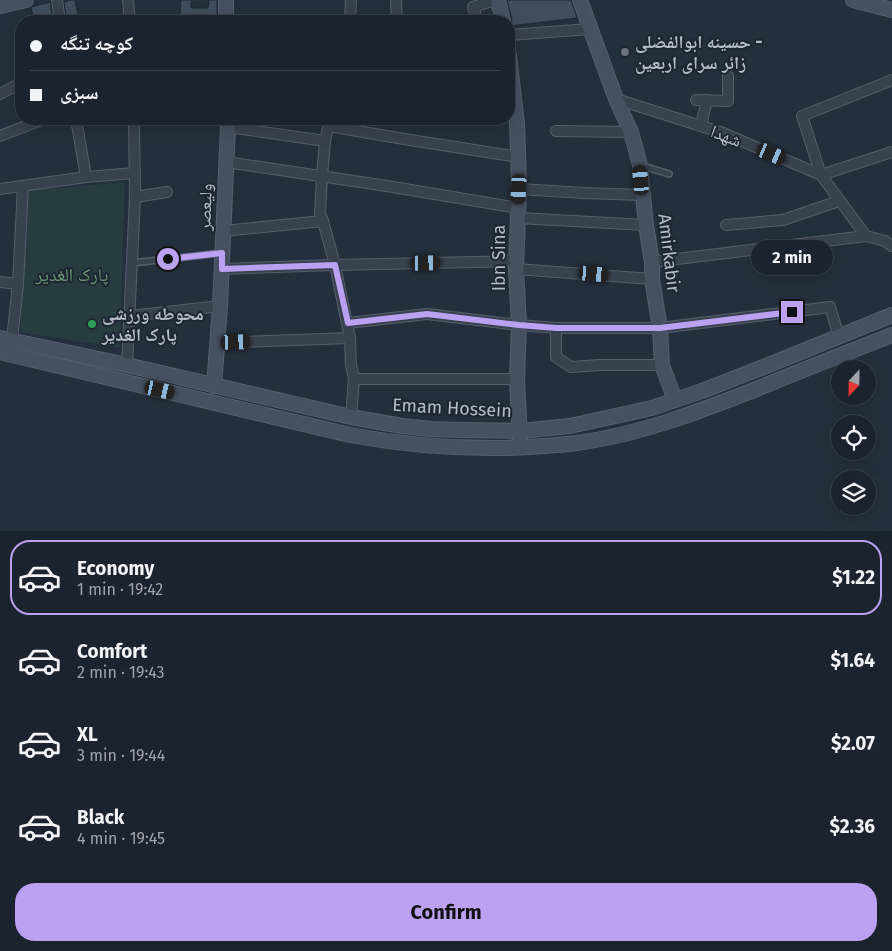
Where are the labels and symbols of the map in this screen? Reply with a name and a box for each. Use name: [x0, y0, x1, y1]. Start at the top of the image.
place label: حسینه ابوالفضلی - زائر سرای اربعین: [635, 31, 763, 74]
marker: حسینه ابوالفضلی - زائر سرای اربعین: [619, 46, 631, 58]
street label: شهدا: [707, 120, 745, 152]
car: [755, 141, 788, 167]
car: [632, 164, 649, 196]
car: [510, 174, 527, 204]
street label: ولیعصر: [193, 183, 217, 232]
street label: Amirkabir: [653, 212, 685, 294]
street label: Ibn Sina: [488, 225, 510, 291]
callout: 2 min: [751, 240, 833, 274]
route start: [157, 248, 179, 270]
car: [410, 255, 441, 271]
park label: پارک الغدیر: [35, 264, 108, 286]
car: [578, 265, 609, 283]
route end: [781, 301, 803, 323]
place label: محوطه ورزشی پارک الغدیر: [101, 303, 204, 346]
marker: محوطه ورزشی پارک الغدیر: [86, 318, 98, 330]
car: [220, 334, 251, 350]
north arrow: [831, 360, 876, 405]
car: [143, 379, 176, 401]
street label: Emam Hossein: [392, 394, 512, 422]

